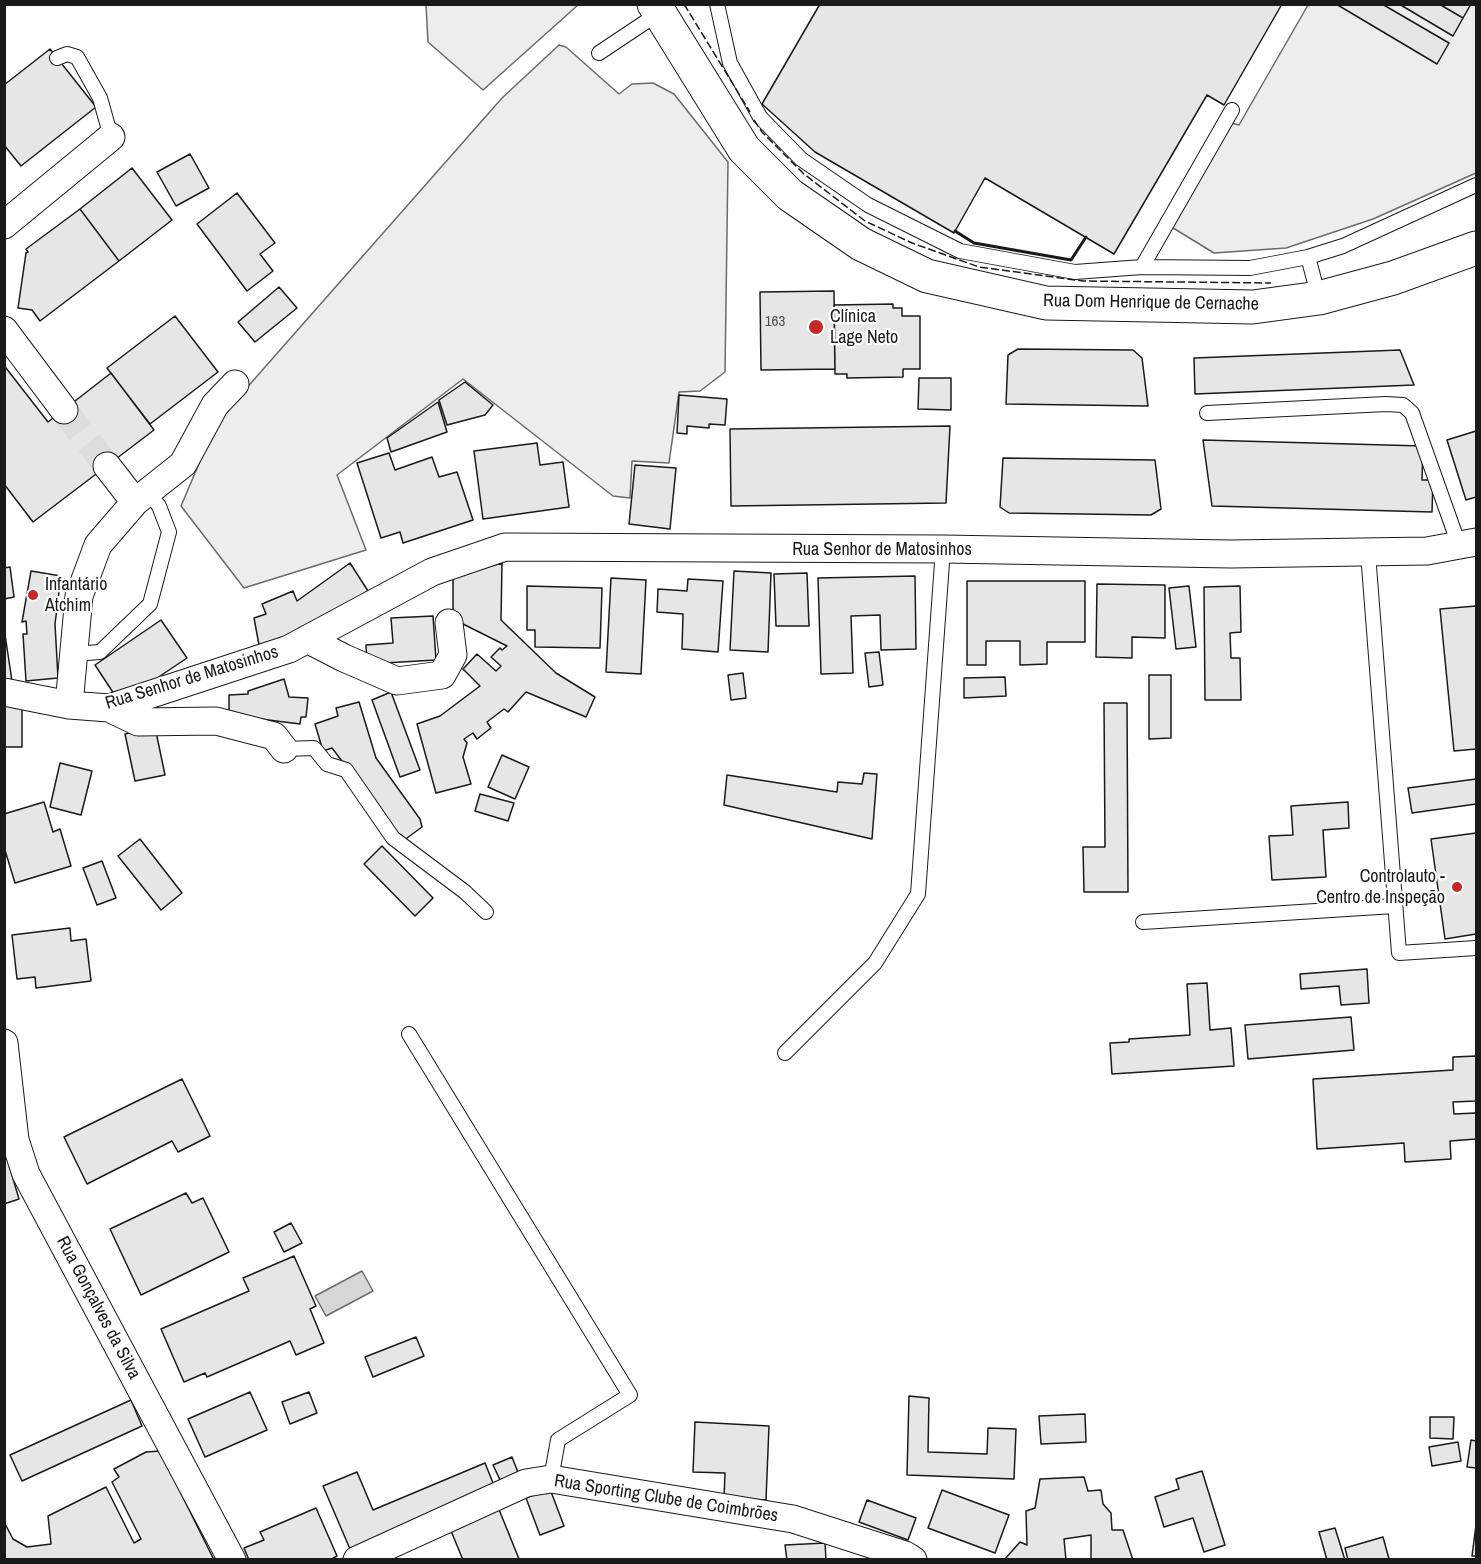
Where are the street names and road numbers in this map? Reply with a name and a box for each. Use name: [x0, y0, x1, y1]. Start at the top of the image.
street label: Rua Dom Henrique de Cernache: [1043, 290, 1259, 316]
street label: Rua Senhor de Matosinhos: [792, 539, 972, 561]
street label: Rua Senhor de Matosinhos: [103, 641, 281, 715]
street label: Rua Gonçalves da Silva: [51, 1233, 145, 1383]
street label: Rua Sporting Clube de Coimbrões: [552, 1471, 780, 1527]

